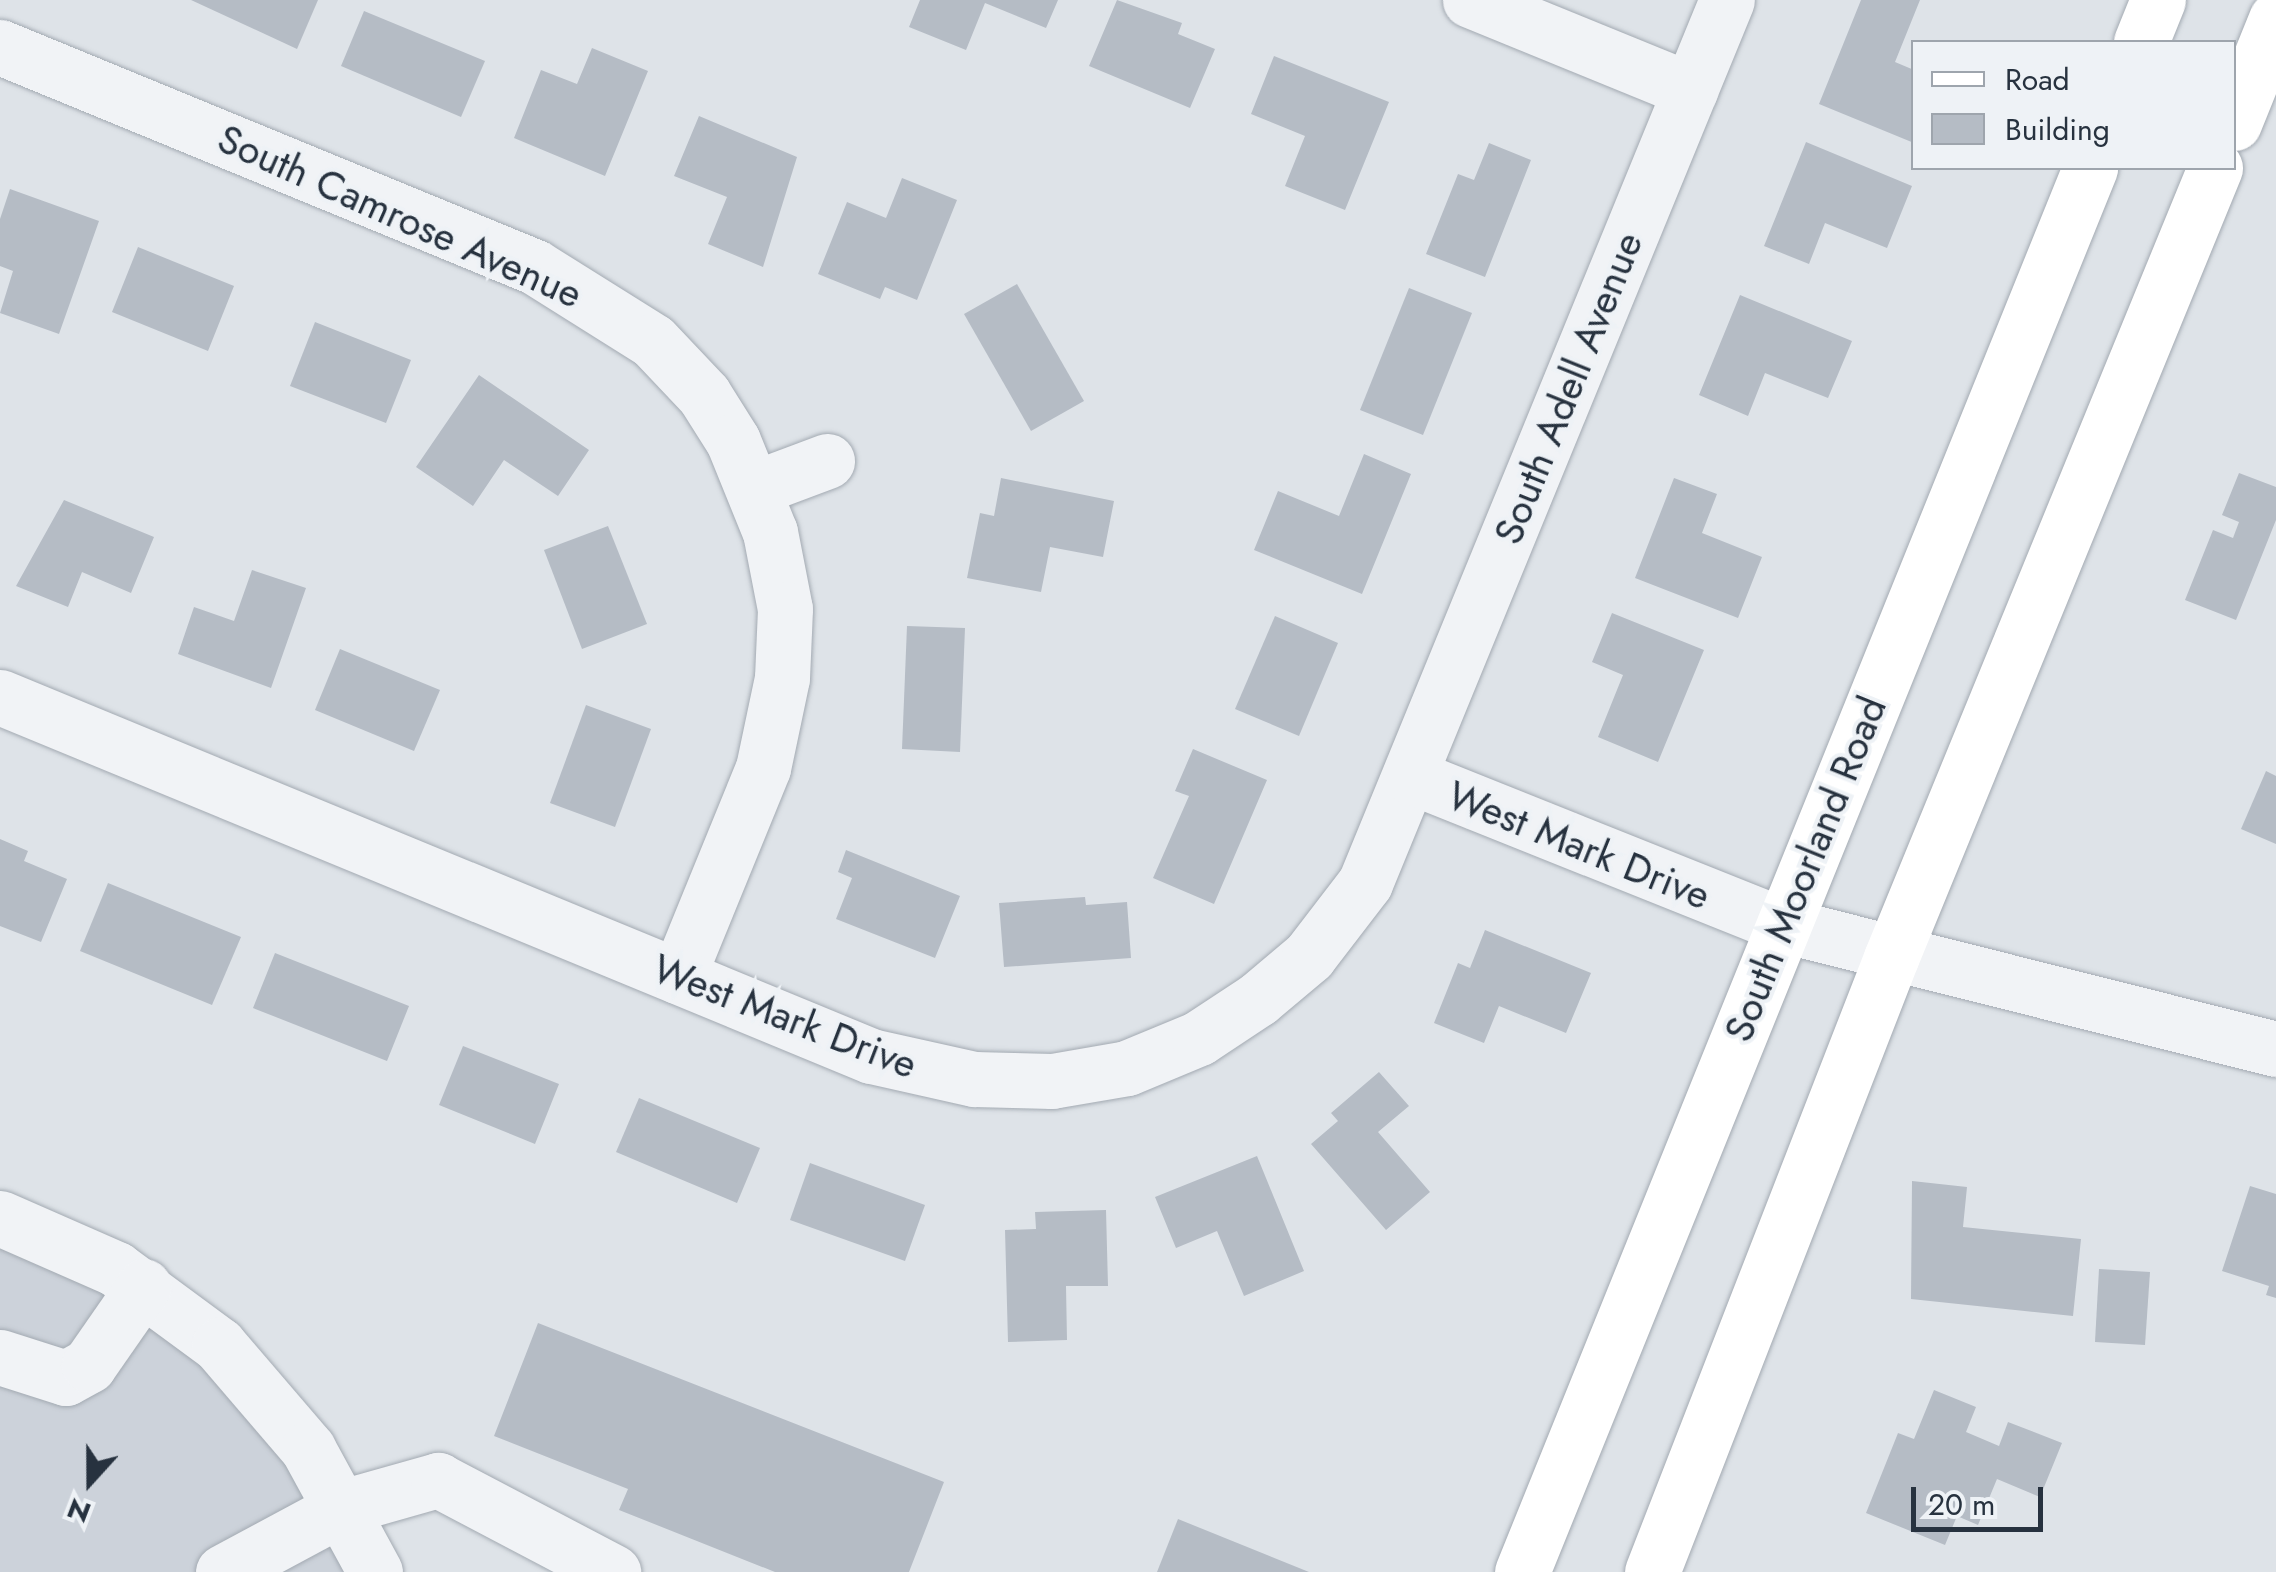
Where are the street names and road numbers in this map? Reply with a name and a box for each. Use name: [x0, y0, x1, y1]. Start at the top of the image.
street label: South Camrose Avenue: [211, 114, 589, 318]
street label: South Adell Avenue: [1484, 225, 1652, 551]
street label: South Moorland Road: [1714, 690, 1896, 1048]
street label: West Mark Drive: [1441, 771, 1717, 919]
street label: West Mark Drive: [646, 944, 924, 1088]

